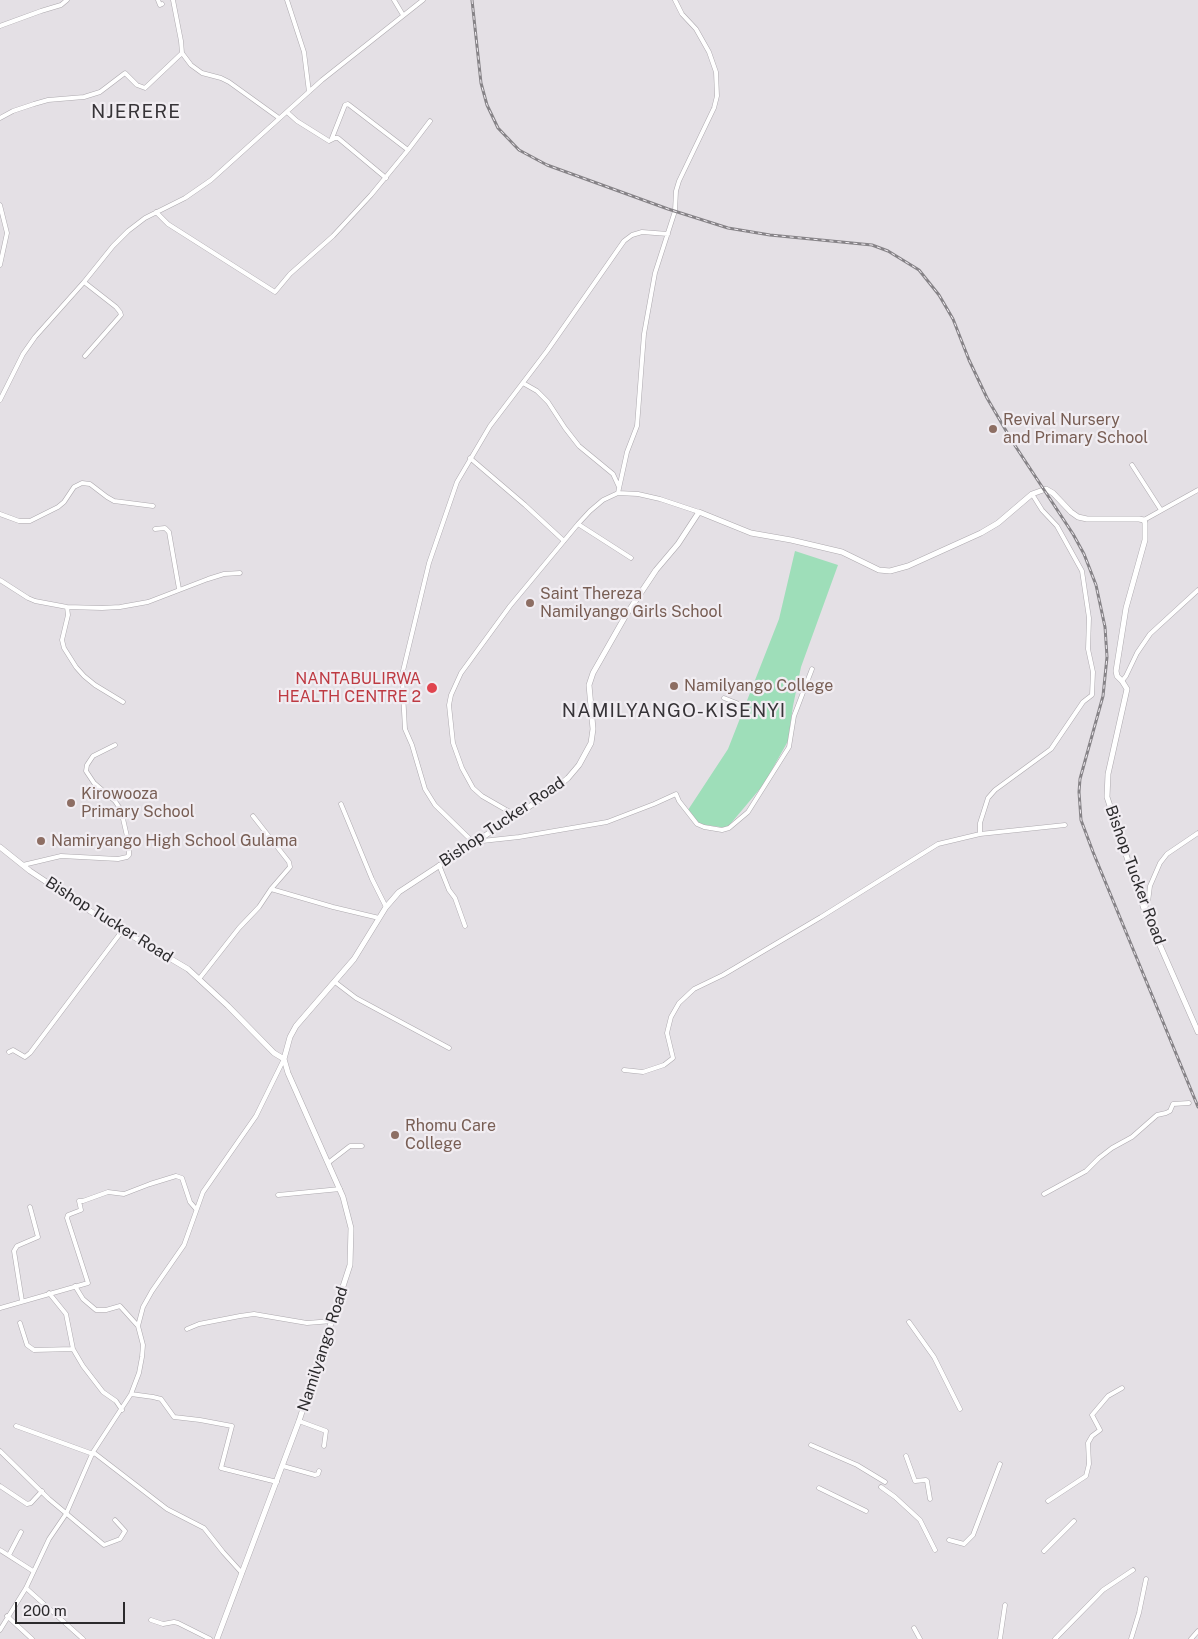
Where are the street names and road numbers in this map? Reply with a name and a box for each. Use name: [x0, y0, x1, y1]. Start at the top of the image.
street label: Bishop Tucker Road: [436, 773, 568, 871]
street label: Bishop Tucker Road: [1101, 803, 1169, 947]
street label: Bishop Tucker Road: [42, 873, 176, 967]
street label: Namilyango Road: [294, 1284, 352, 1414]

